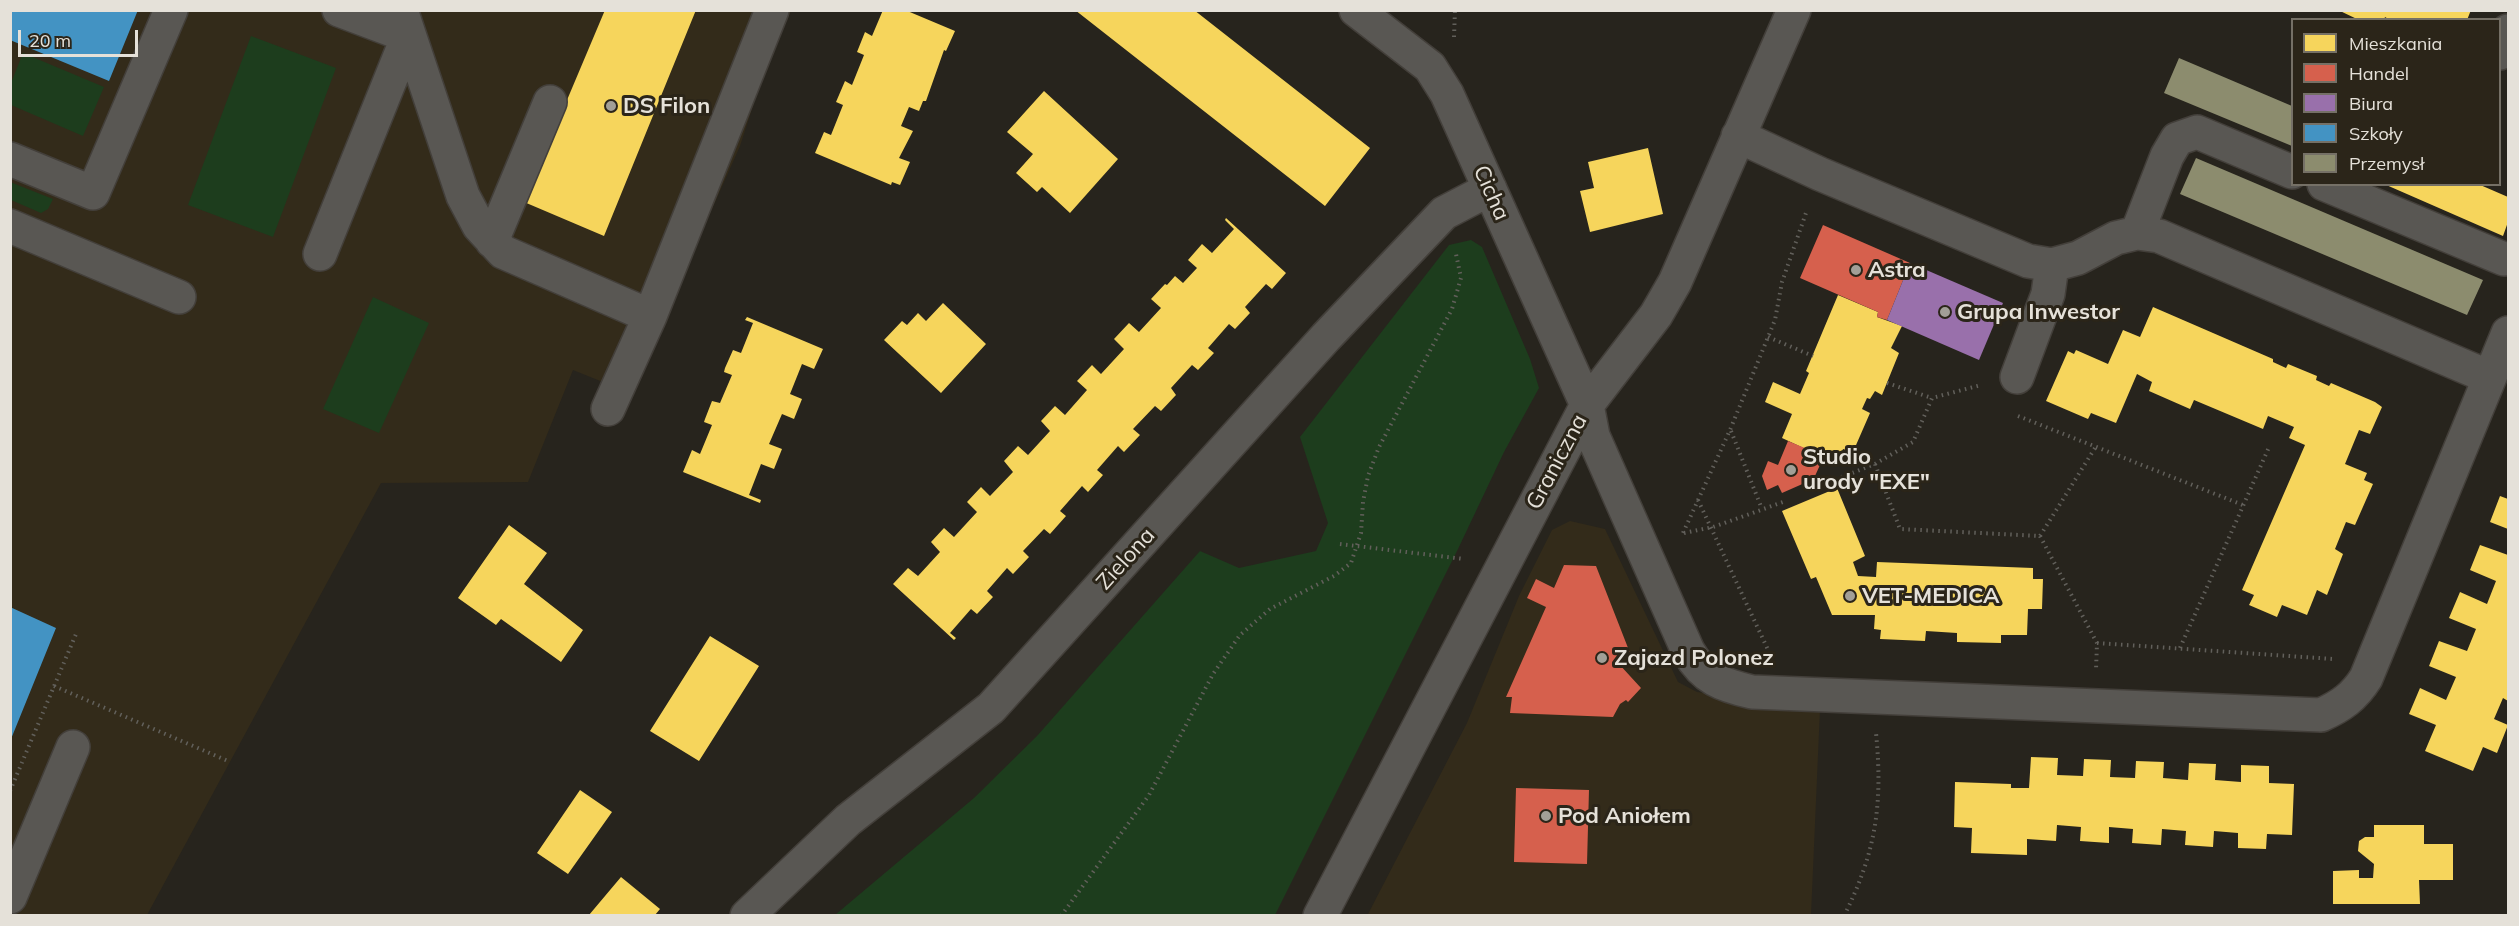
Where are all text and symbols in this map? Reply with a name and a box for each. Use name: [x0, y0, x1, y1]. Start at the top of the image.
scale bar: [21, 18, 141, 56]
legend: [2291, 18, 2501, 186]
text: 20 m: [29, 29, 71, 52]
text: Mieszkania: [2349, 32, 2442, 55]
text: Handel: [2349, 62, 2409, 85]
text: Biura: [2349, 92, 2393, 115]
place label: DS Filon: [623, 93, 710, 119]
marker: DS Filon: [604, 99, 618, 113]
text: Szkoły: [2349, 122, 2403, 145]
text: Przemysł: [2349, 152, 2424, 175]
street label: Cicha: [1467, 161, 1515, 225]
place label: Astra: [1868, 257, 1926, 283]
marker: Astra: [1849, 263, 1863, 277]
place label: Grupa Inwestor: [1957, 299, 2120, 325]
marker: Grupa Inwestor: [1938, 305, 1952, 319]
street label: Graniczna: [1521, 410, 1593, 514]
place label: Studio urody "EXE": [1803, 444, 1930, 496]
marker: Studio urody "EXE": [1784, 463, 1798, 477]
street label: Zielona: [1091, 523, 1161, 595]
place label: VET-MEDICA: [1862, 583, 2000, 609]
marker: VET-MEDICA: [1843, 589, 1857, 603]
place label: Zajazd Polonez: [1614, 645, 1774, 671]
marker: Zajazd Polonez: [1595, 651, 1609, 665]
place label: Pod Aniołem: [1558, 803, 1691, 829]
marker: Pod Aniołem: [1539, 809, 1553, 823]

